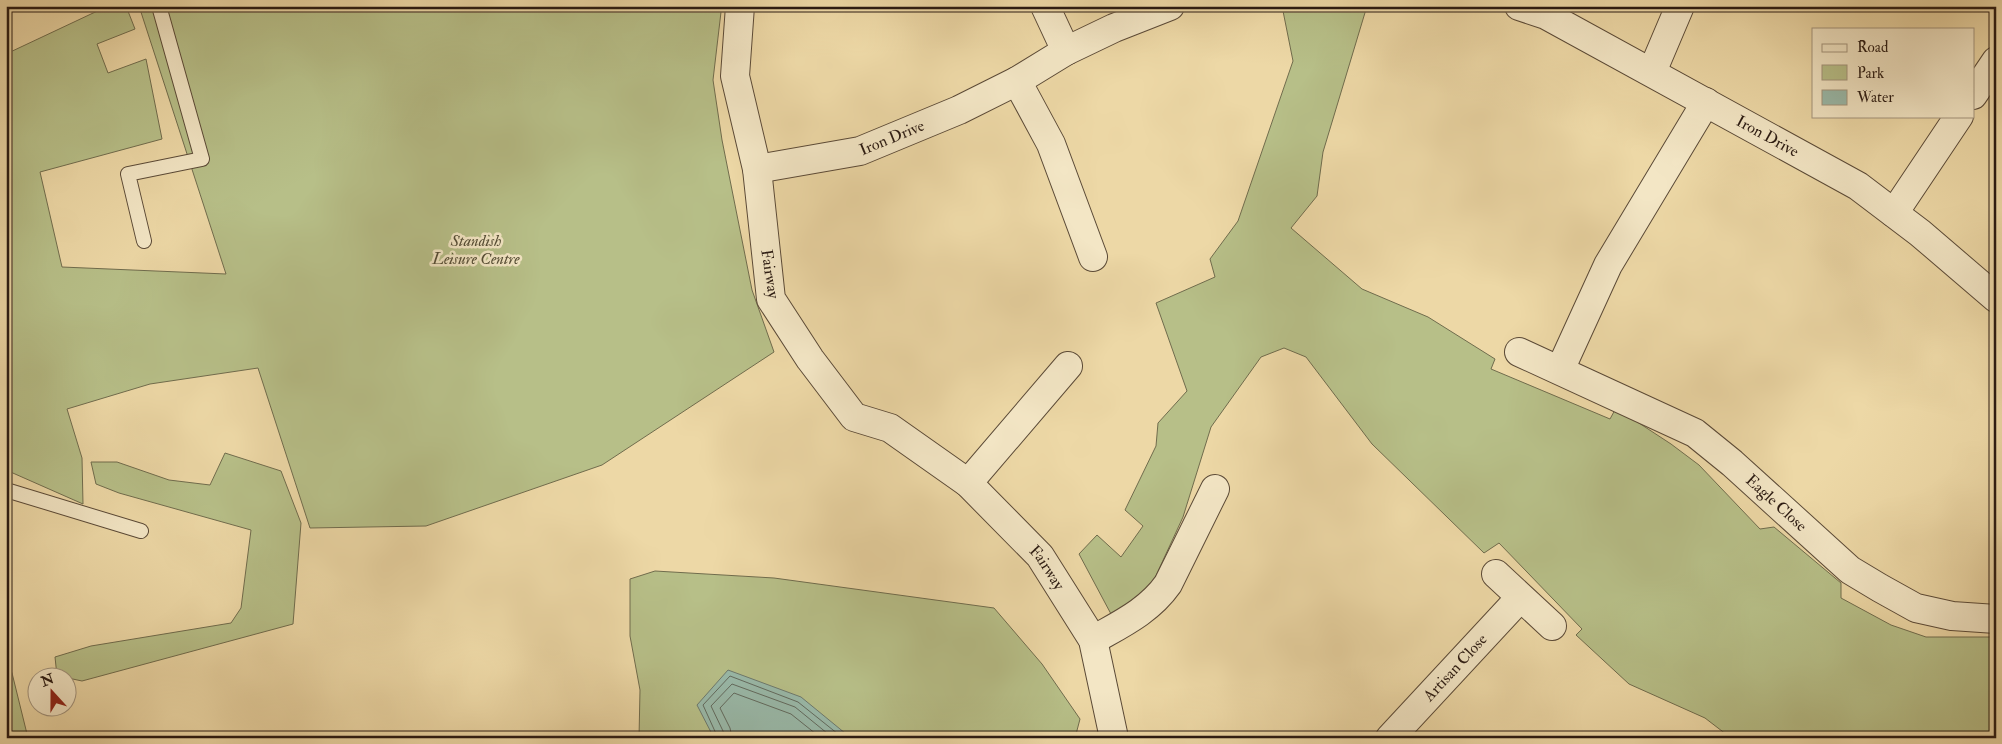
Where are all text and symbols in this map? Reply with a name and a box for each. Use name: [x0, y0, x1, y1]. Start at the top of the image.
legend: [1812, 28, 1974, 118]
text: Road: [1857, 38, 1889, 57]
text: Park: [1857, 64, 1884, 83]
text: Water: [1856, 88, 1894, 107]
street label: Iron Drive: [1733, 111, 1803, 162]
street label: Iron Drive: [856, 115, 928, 160]
park label: Standish Leisure Centre: [431, 231, 520, 269]
street label: Fairway: [756, 248, 784, 301]
street label: Eagle Close: [1741, 470, 1811, 536]
street label: Fairway: [1025, 541, 1069, 595]
street label: Artisan Close: [1418, 630, 1492, 706]
north arrow: [28, 666, 78, 716]
text: N: [38, 670, 57, 691]

